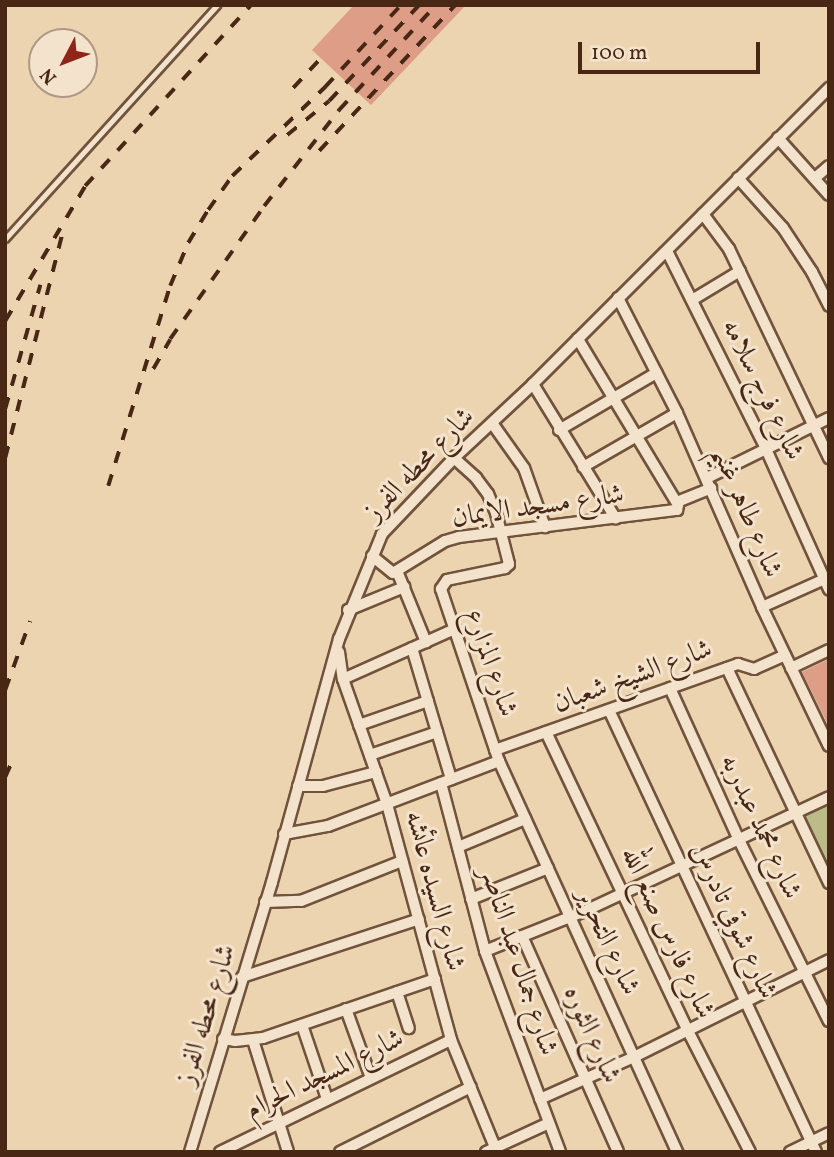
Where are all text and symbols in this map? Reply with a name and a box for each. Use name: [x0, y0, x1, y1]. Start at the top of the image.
north arrow: [28, 28, 98, 98]
scale bar: [582, 28, 764, 72]
text: 100 m: [591, 39, 648, 68]
text: N: [35, 62, 63, 90]
street label: شارع فرج سلامه: [713, 314, 811, 466]
street label: شارع محطه الفرز: [358, 401, 482, 529]
street label: شارع طاهر غنيم: [703, 441, 789, 583]
street label: شارع مسجد الايمان: [450, 478, 626, 536]
street label: شارع المزارع: [456, 604, 524, 722]
street label: شارع الشيخ شعبان: [549, 633, 717, 721]
street label: شارع محمد عبدربه: [712, 749, 808, 905]
street label: شارع السيده عائشه: [396, 807, 472, 975]
street label: شارع شوقي تادرس: [682, 837, 784, 1005]
street label: شارع فارس صنع الله: [612, 842, 722, 1024]
street label: شارع جمال عبد الناصر: [472, 862, 564, 1060]
street label: شارع التحرير: [568, 883, 646, 1001]
street label: شارع محطه الفرز: [170, 941, 244, 1089]
street label: شارع الثوره: [555, 981, 627, 1089]
street label: شارع المسجد الحرام: [240, 1022, 410, 1128]

